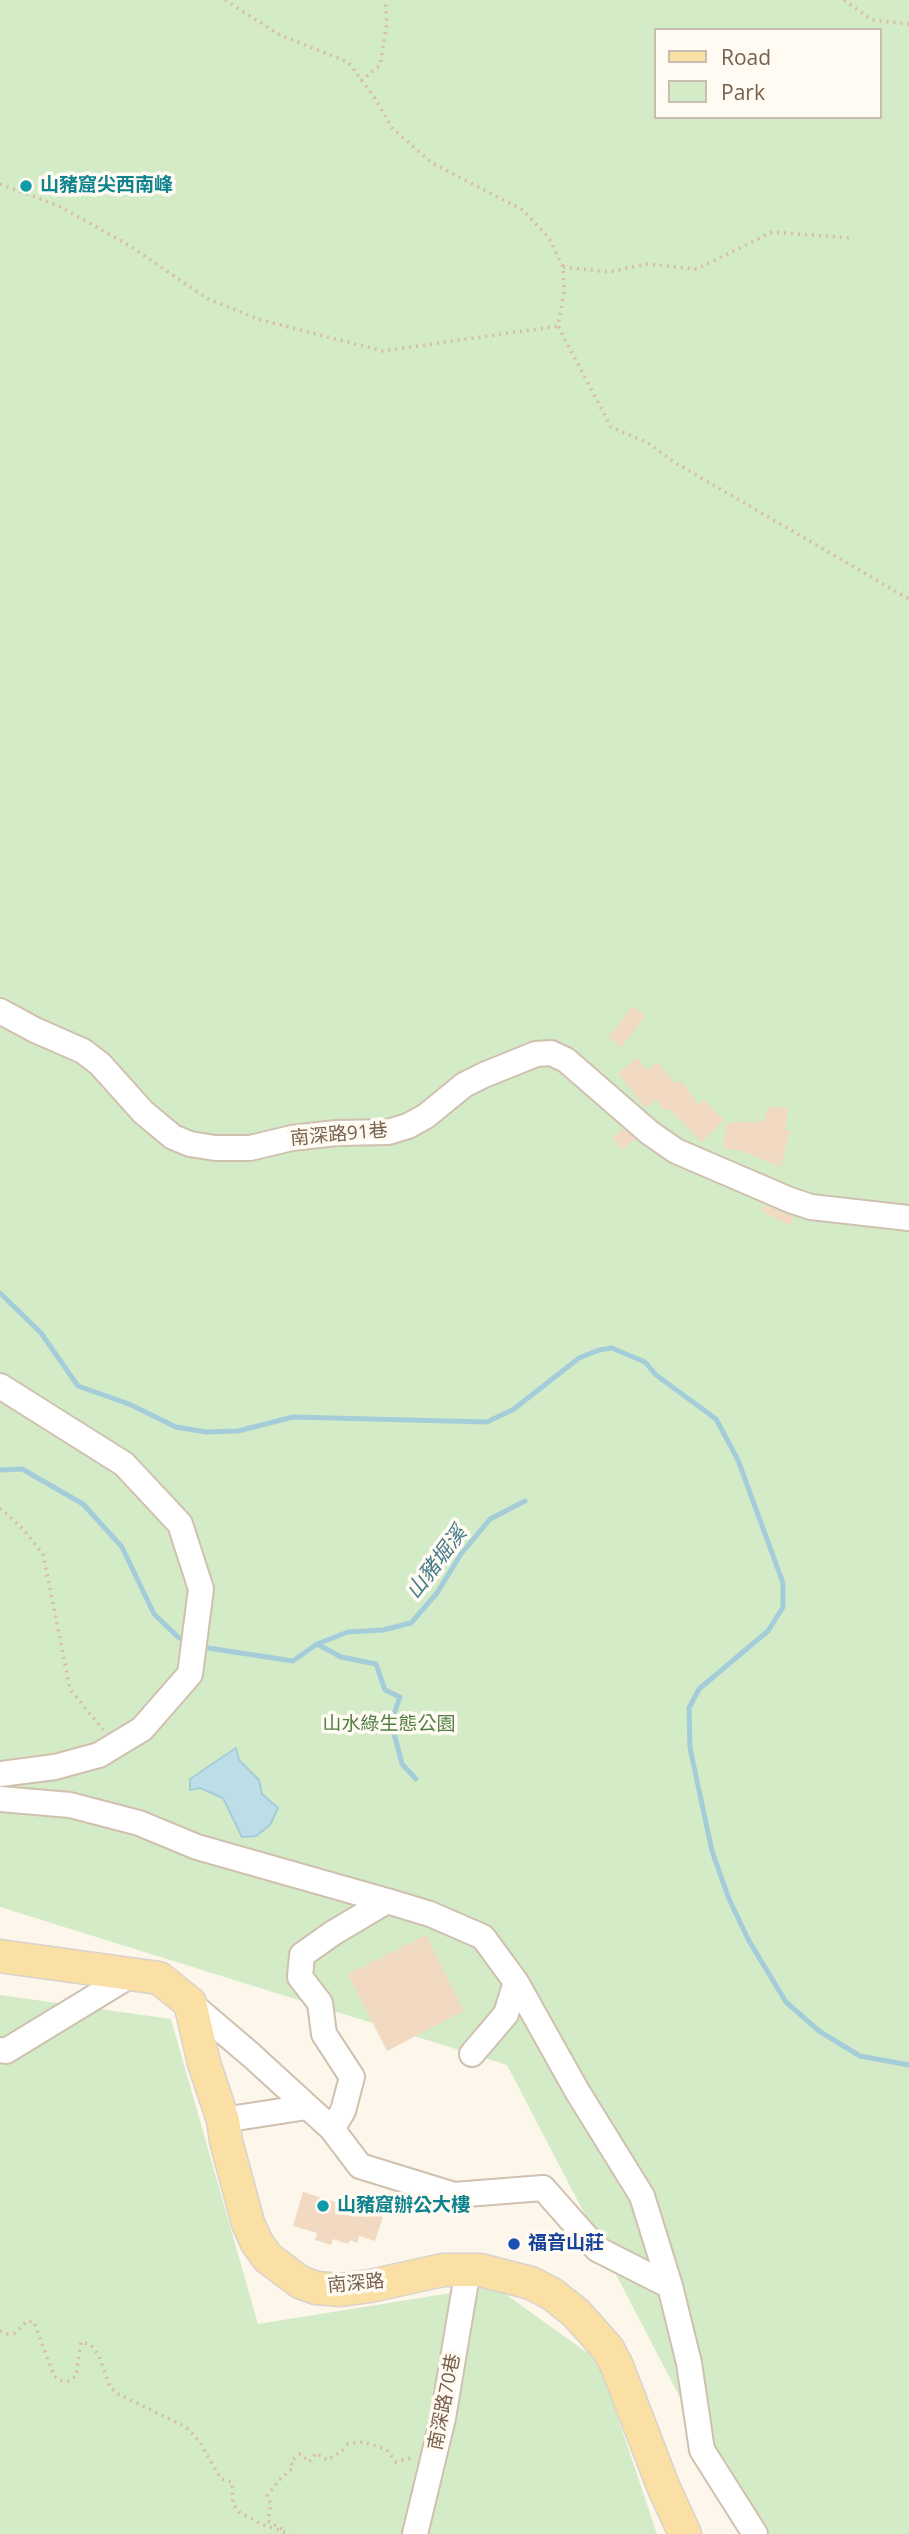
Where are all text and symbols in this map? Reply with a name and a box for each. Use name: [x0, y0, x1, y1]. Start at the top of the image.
legend: [654, 28, 881, 119]
text: Road: [721, 43, 771, 71]
text: Park: [721, 78, 765, 106]
place label: 山豬窟尖西南峰: [40, 175, 173, 197]
marker: 山豬窟尖西南峰: [18, 178, 34, 194]
street label: 南深路91巷: [289, 1119, 389, 1151]
water label: 山豬堀溪: [402, 1522, 472, 1604]
park label: 山水綠生態公園: [323, 1714, 455, 1736]
place label: 山豬窟辦公大樓: [337, 2195, 470, 2217]
marker: 山豬窟辦公大樓: [315, 2198, 331, 2214]
place label: 福音山莊: [528, 2233, 604, 2255]
marker: 福音山莊: [506, 2236, 522, 2252]
street label: 南深路: [327, 2270, 385, 2298]
street label: 南深路70巷: [424, 2352, 466, 2452]

